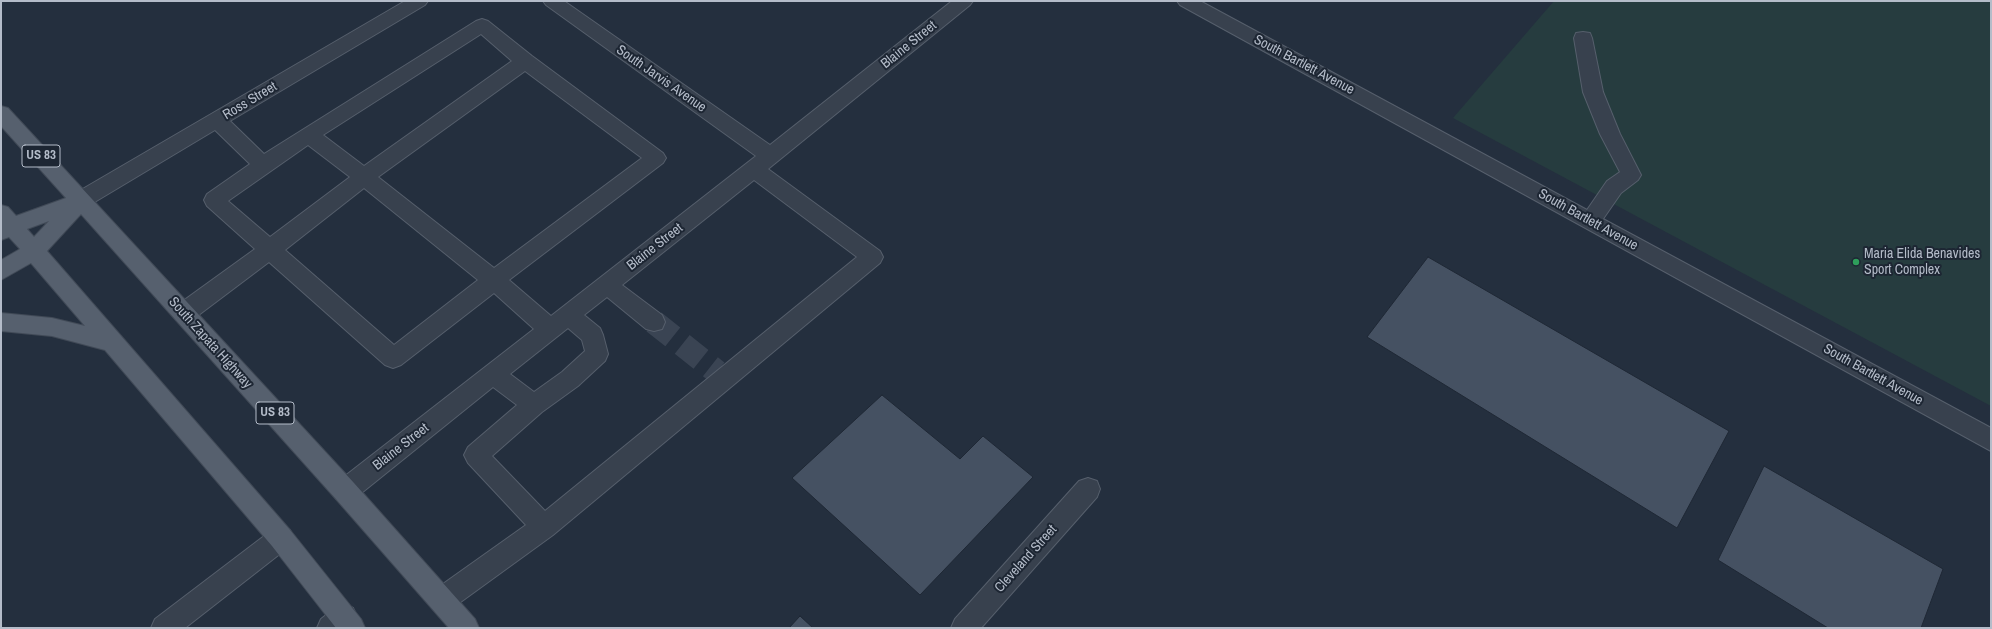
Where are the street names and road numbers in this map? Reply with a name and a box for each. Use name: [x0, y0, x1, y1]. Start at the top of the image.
street label: Blaine Street: [878, 18, 940, 72]
street label: South Bartlett Avenue: [1251, 31, 1357, 99]
street label: South Jarvis Avenue: [613, 42, 709, 116]
street label: Ross Street: [220, 78, 280, 124]
road number: US 83: [22, 145, 60, 167]
street label: South Bartlett Avenue: [1535, 186, 1641, 254]
street label: Blaine Street: [624, 220, 686, 274]
street label: South Zapata Highway: [165, 294, 255, 392]
street label: South Bartlett Avenue: [1820, 341, 1926, 409]
road number: US 83: [256, 402, 294, 424]
street label: Blaine Street: [370, 420, 432, 474]
street label: Cleveland Street: [991, 522, 1061, 596]

